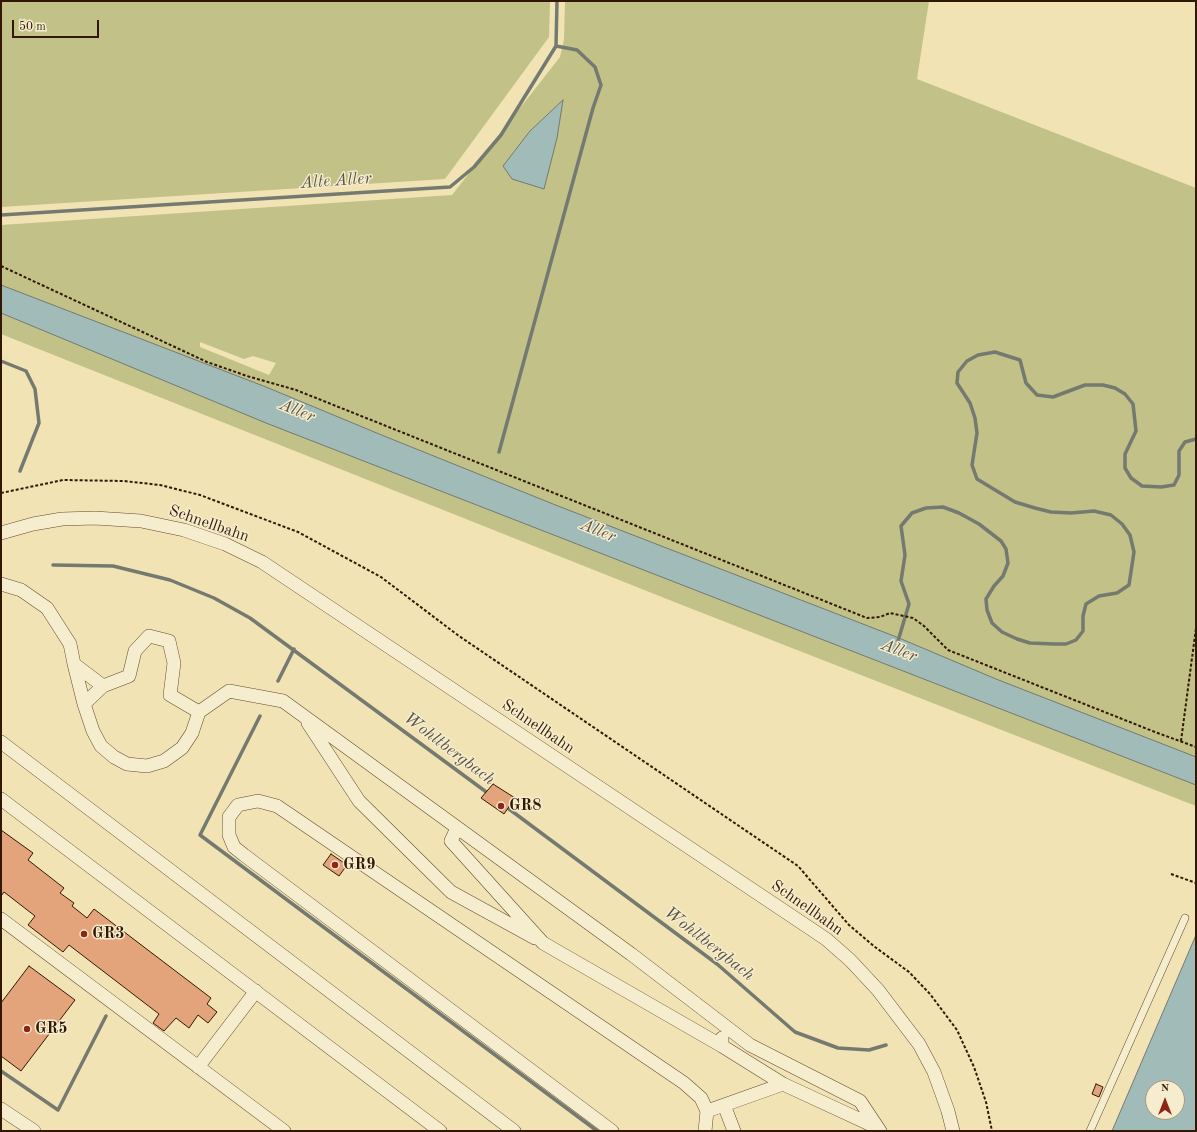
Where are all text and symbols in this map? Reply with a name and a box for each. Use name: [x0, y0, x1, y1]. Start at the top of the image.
scale bar: [14, 12, 101, 38]
text: 50 m: [19, 21, 46, 33]
water label: Alte Aller: [300, 168, 372, 194]
water label: Aller: [276, 395, 318, 427]
street label: Schnellbahn: [166, 501, 252, 547]
water label: Aller: [577, 515, 619, 547]
water label: Aller: [878, 635, 920, 667]
street label: Schnellbahn: [498, 696, 578, 758]
water label: Wohltbergbach: [399, 708, 499, 790]
place label: GR8: [509, 796, 541, 816]
marker: GR8: [496, 801, 506, 811]
place label: GR9: [343, 855, 375, 875]
marker: GR9: [330, 860, 340, 870]
street label: Schnellbahn: [767, 876, 847, 940]
water label: Wohltbergbach: [660, 902, 758, 986]
place label: GR3: [92, 924, 124, 944]
marker: GR3: [79, 929, 89, 939]
place label: GR5: [35, 1019, 67, 1039]
marker: GR5: [22, 1024, 32, 1034]
north arrow: [1145, 1080, 1185, 1120]
text: N: [1161, 1083, 1169, 1094]

